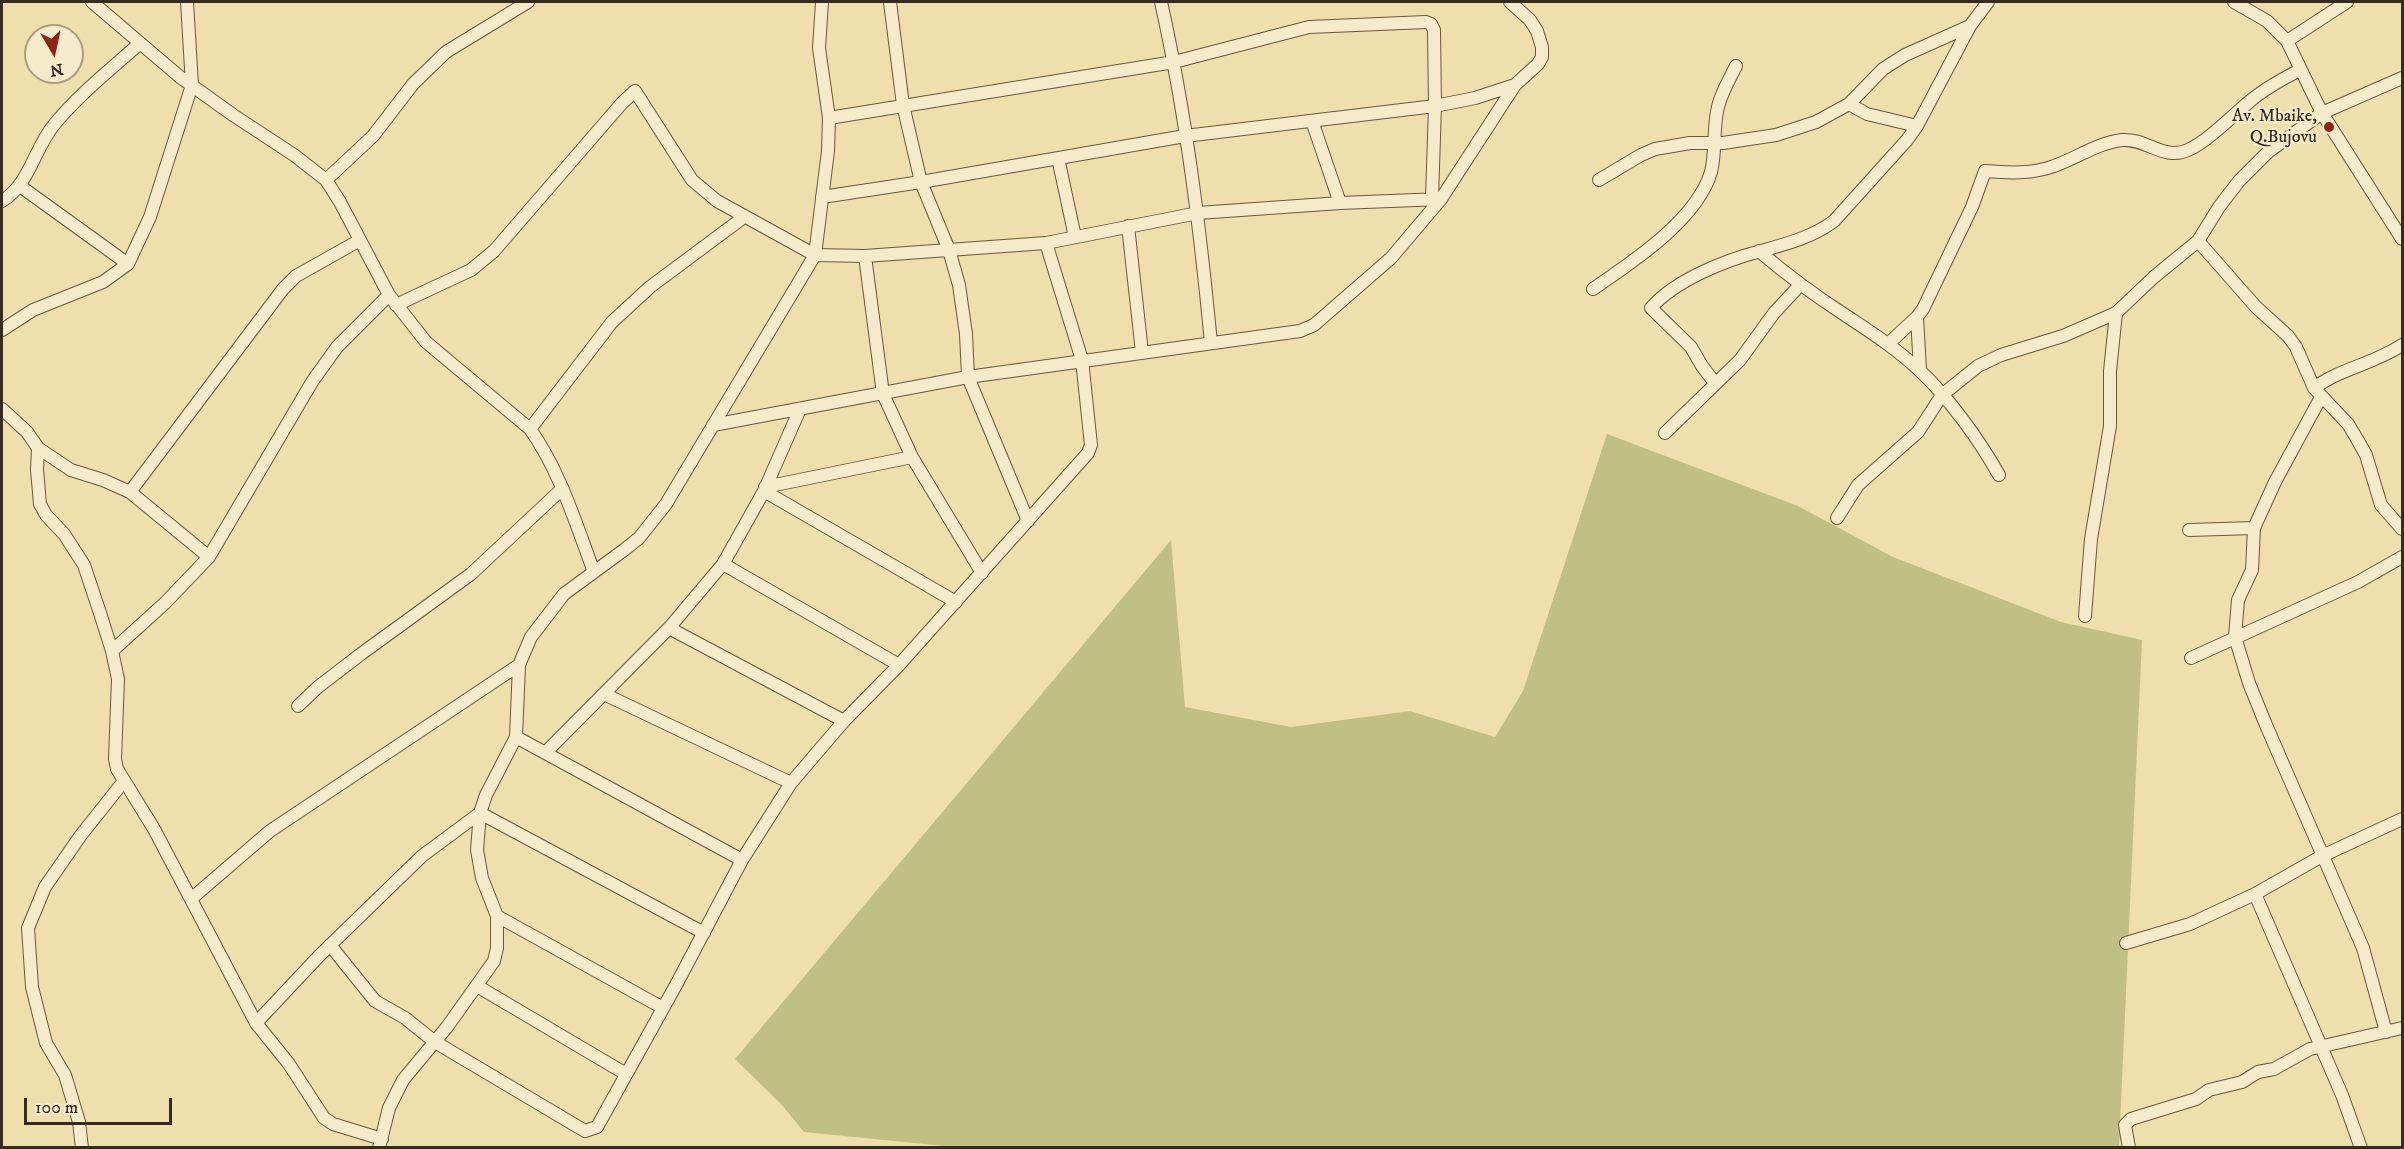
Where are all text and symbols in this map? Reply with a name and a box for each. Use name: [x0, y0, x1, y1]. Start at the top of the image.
north arrow: [24, 24, 84, 84]
text: N: [48, 59, 65, 81]
place label: Av. Mbaike, Q.Bujovu: [2232, 106, 2317, 148]
marker: Av. Mbaike, Q.Bujovu: [2322, 120, 2336, 134]
scale bar: [27, 1086, 176, 1124]
text: 100 m: [35, 1097, 78, 1119]

